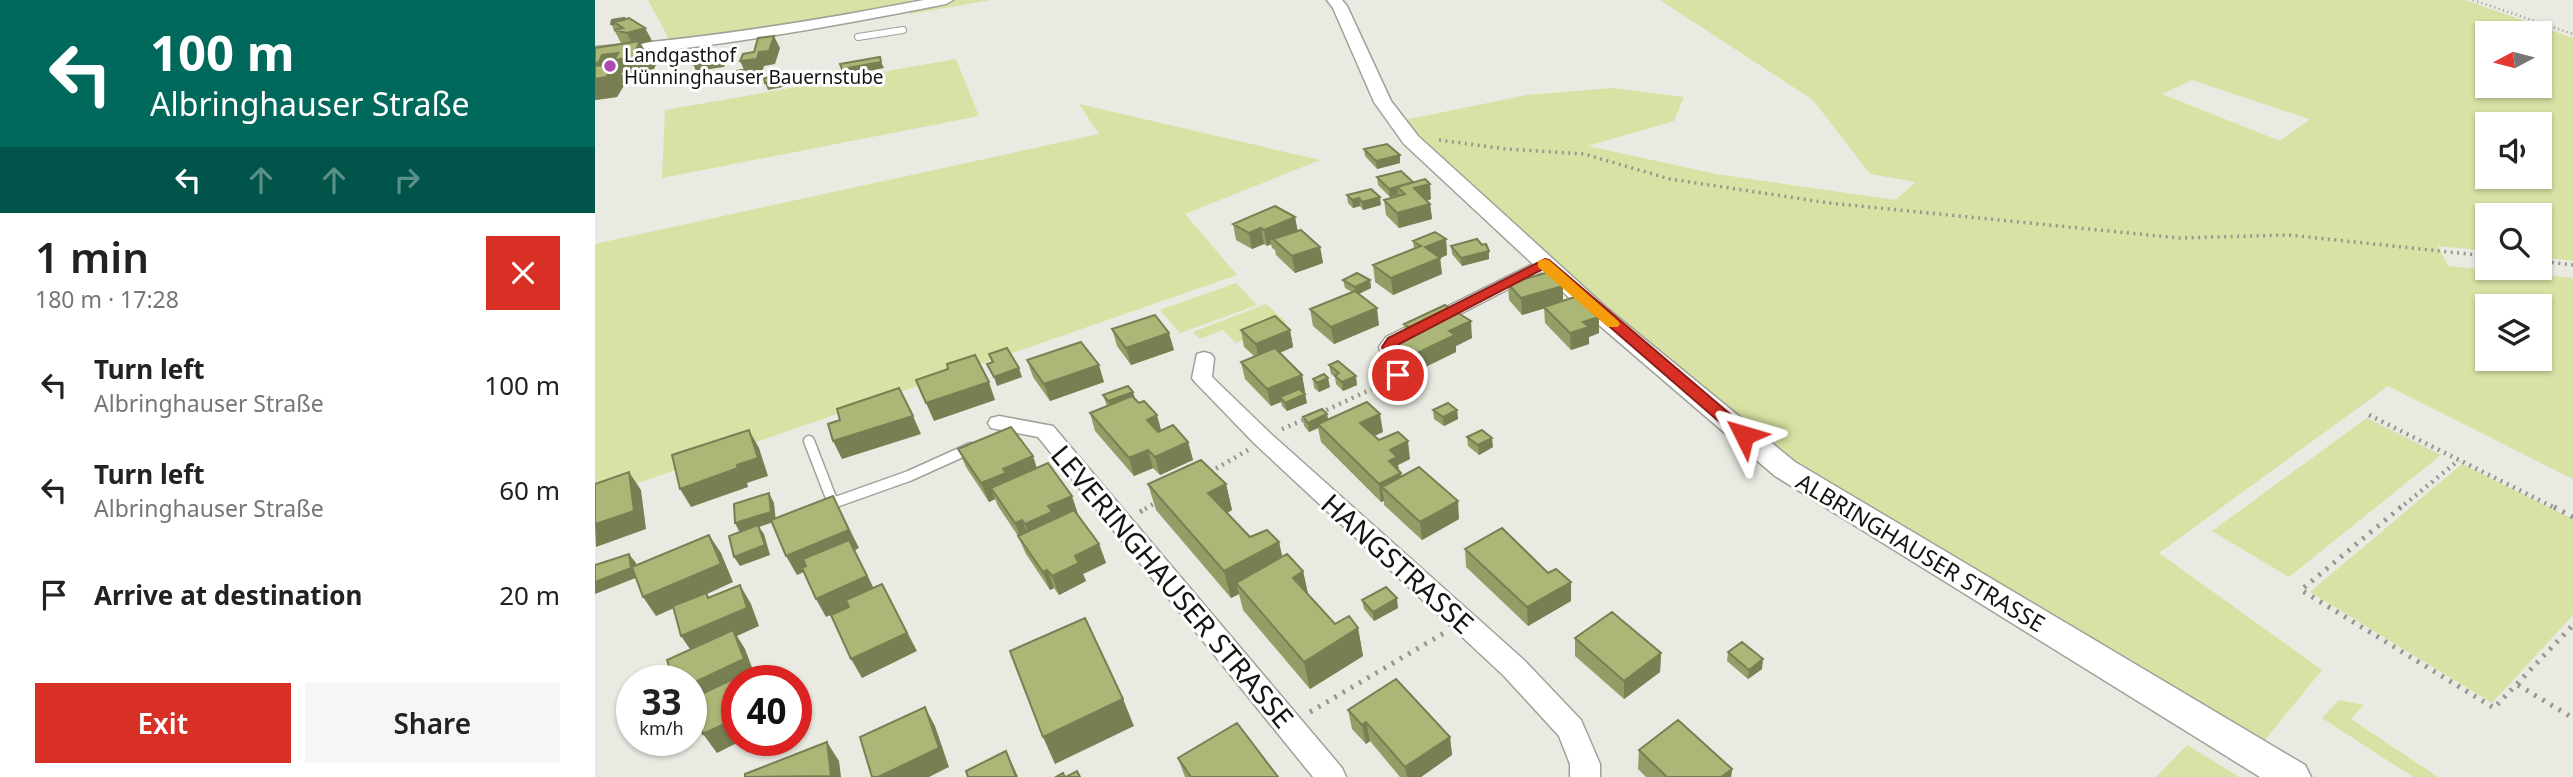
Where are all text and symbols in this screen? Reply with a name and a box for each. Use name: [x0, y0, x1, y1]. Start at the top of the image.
text: 100 m: [150, 19, 295, 85]
north arrow: [2475, 21, 2551, 98]
map controls: [2475, 21, 2552, 371]
icon: left: [35, 28, 126, 119]
place label: Landgasthof Hünninghauser Bauernstube: [624, 42, 884, 90]
marker: Landgasthof Hünninghauser Bauernstube: [602, 58, 618, 74]
text: Albringhauser Straße: [150, 82, 470, 125]
button: sound: [2475, 112, 2552, 189]
icon: left: [169, 161, 207, 199]
icon: ahead: [242, 161, 280, 199]
icon: ahead: [315, 161, 353, 199]
icon: right: [388, 161, 426, 199]
button: search: [2475, 203, 2552, 280]
text: 1 min: [35, 228, 149, 285]
button: close: [486, 236, 560, 310]
text: 180 m · 17:28: [35, 283, 179, 315]
button: layers: [2475, 294, 2552, 371]
pin: [1368, 345, 1428, 405]
text: Turn left: [94, 351, 205, 387]
icon: arrive: [1379, 356, 1417, 394]
icon: left: [35, 366, 73, 404]
text: 100 m: [484, 367, 560, 403]
text: Albringhauser Straße: [94, 387, 324, 419]
position arrow: [1707, 398, 1781, 472]
street label: LEVERINGHAUSER STRASSE: [1043, 436, 1303, 736]
text: Turn left: [94, 456, 205, 492]
street label: ALBRINGHAUSER STRASSE: [1791, 465, 2051, 639]
icon: left: [35, 471, 73, 509]
text: 60 m: [499, 472, 560, 508]
street label: HANGSTRASSE: [1314, 484, 1482, 642]
text: Albringhauser Straße: [94, 492, 324, 524]
icon: arrive: [35, 576, 73, 614]
text: Arrive at destination: [94, 577, 363, 613]
text: 20 m: [499, 577, 560, 613]
speed limit sign: 40: [721, 665, 812, 756]
text: 33: [641, 678, 682, 725]
button: Exit: [35, 683, 291, 763]
button: Share: [305, 683, 560, 763]
text: km/h: [639, 716, 684, 740]

